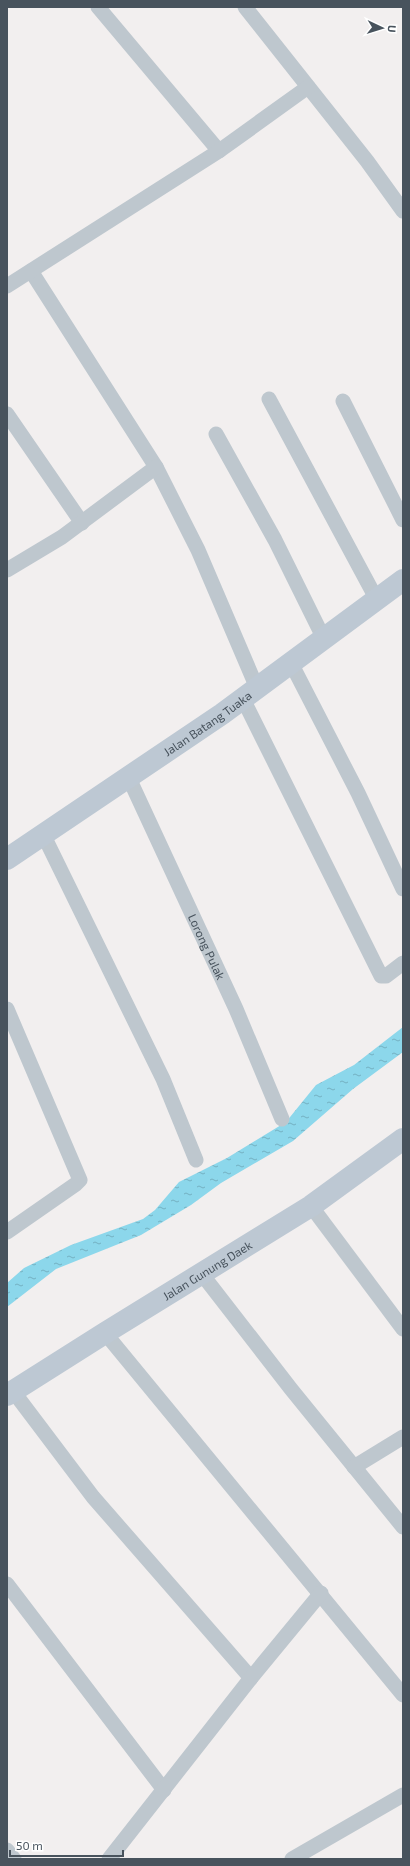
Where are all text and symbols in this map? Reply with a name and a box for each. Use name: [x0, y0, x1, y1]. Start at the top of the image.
north arrow: [362, 8, 402, 48]
text: U: [386, 25, 399, 33]
street label: Jalan Batang Tuaka: [161, 688, 254, 759]
street label: Lorong Pulak: [186, 911, 228, 982]
street label: Jalan Gunung Daek: [160, 1237, 254, 1303]
scale bar: [10, 1832, 123, 1858]
text: 50 m: [16, 1838, 43, 1852]

